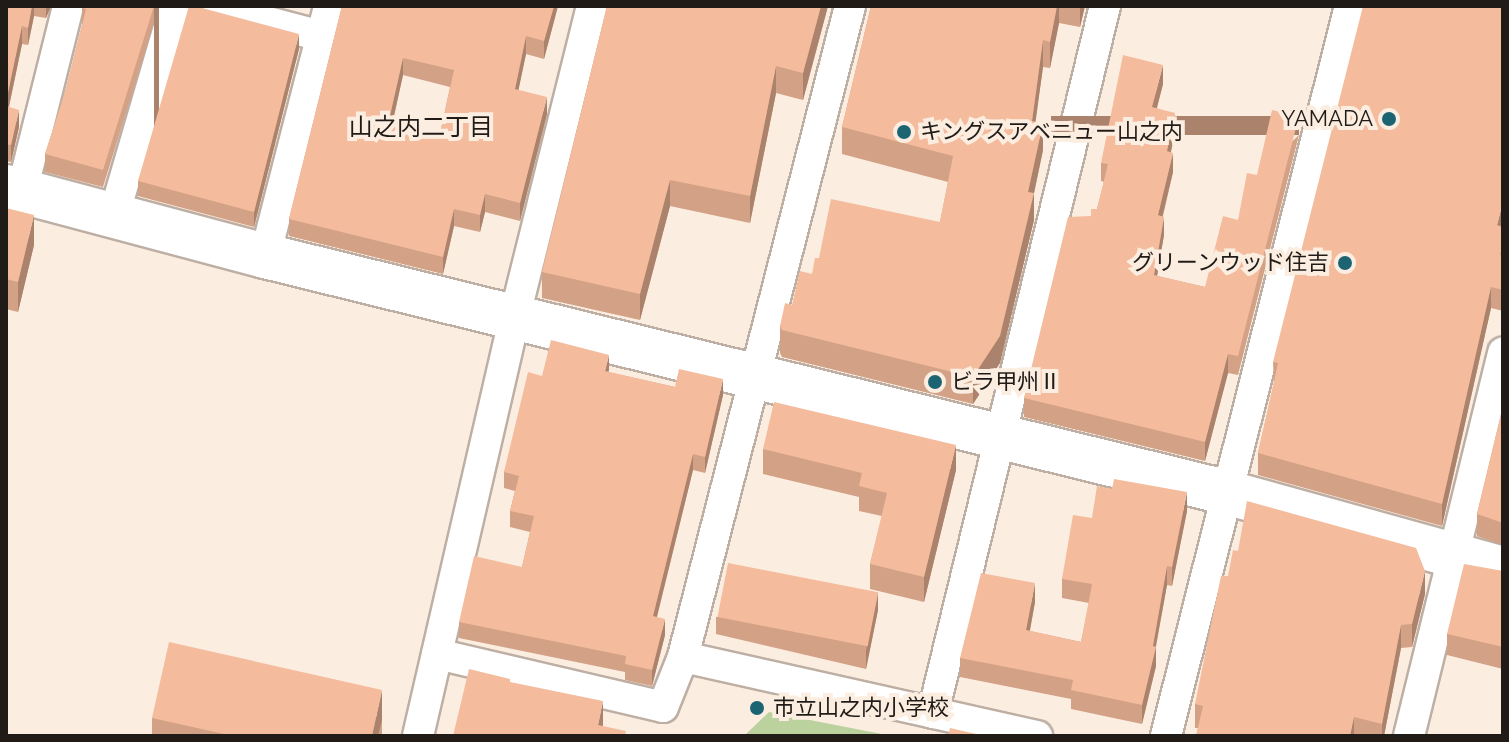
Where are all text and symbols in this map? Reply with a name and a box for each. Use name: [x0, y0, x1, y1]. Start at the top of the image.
place label: YAMADA: [1281, 106, 1373, 132]
marker: YAMADA: [1380, 110, 1398, 128]
district label: 山之内二丁目: [349, 113, 493, 141]
place label: キングスアベニュー山之内: [920, 119, 1184, 145]
marker: キングスアベニュー山之内: [895, 123, 913, 141]
place label: グリーンウッド住吉: [1131, 250, 1329, 276]
marker: グリーンウッド住吉: [1336, 254, 1354, 272]
place label: ビラ甲州Ⅱ: [951, 369, 1061, 395]
marker: ビラ甲州Ⅱ: [926, 373, 944, 391]
place label: 市立山之内小学校: [773, 695, 949, 721]
marker: 市立山之内小学校: [748, 699, 766, 717]

